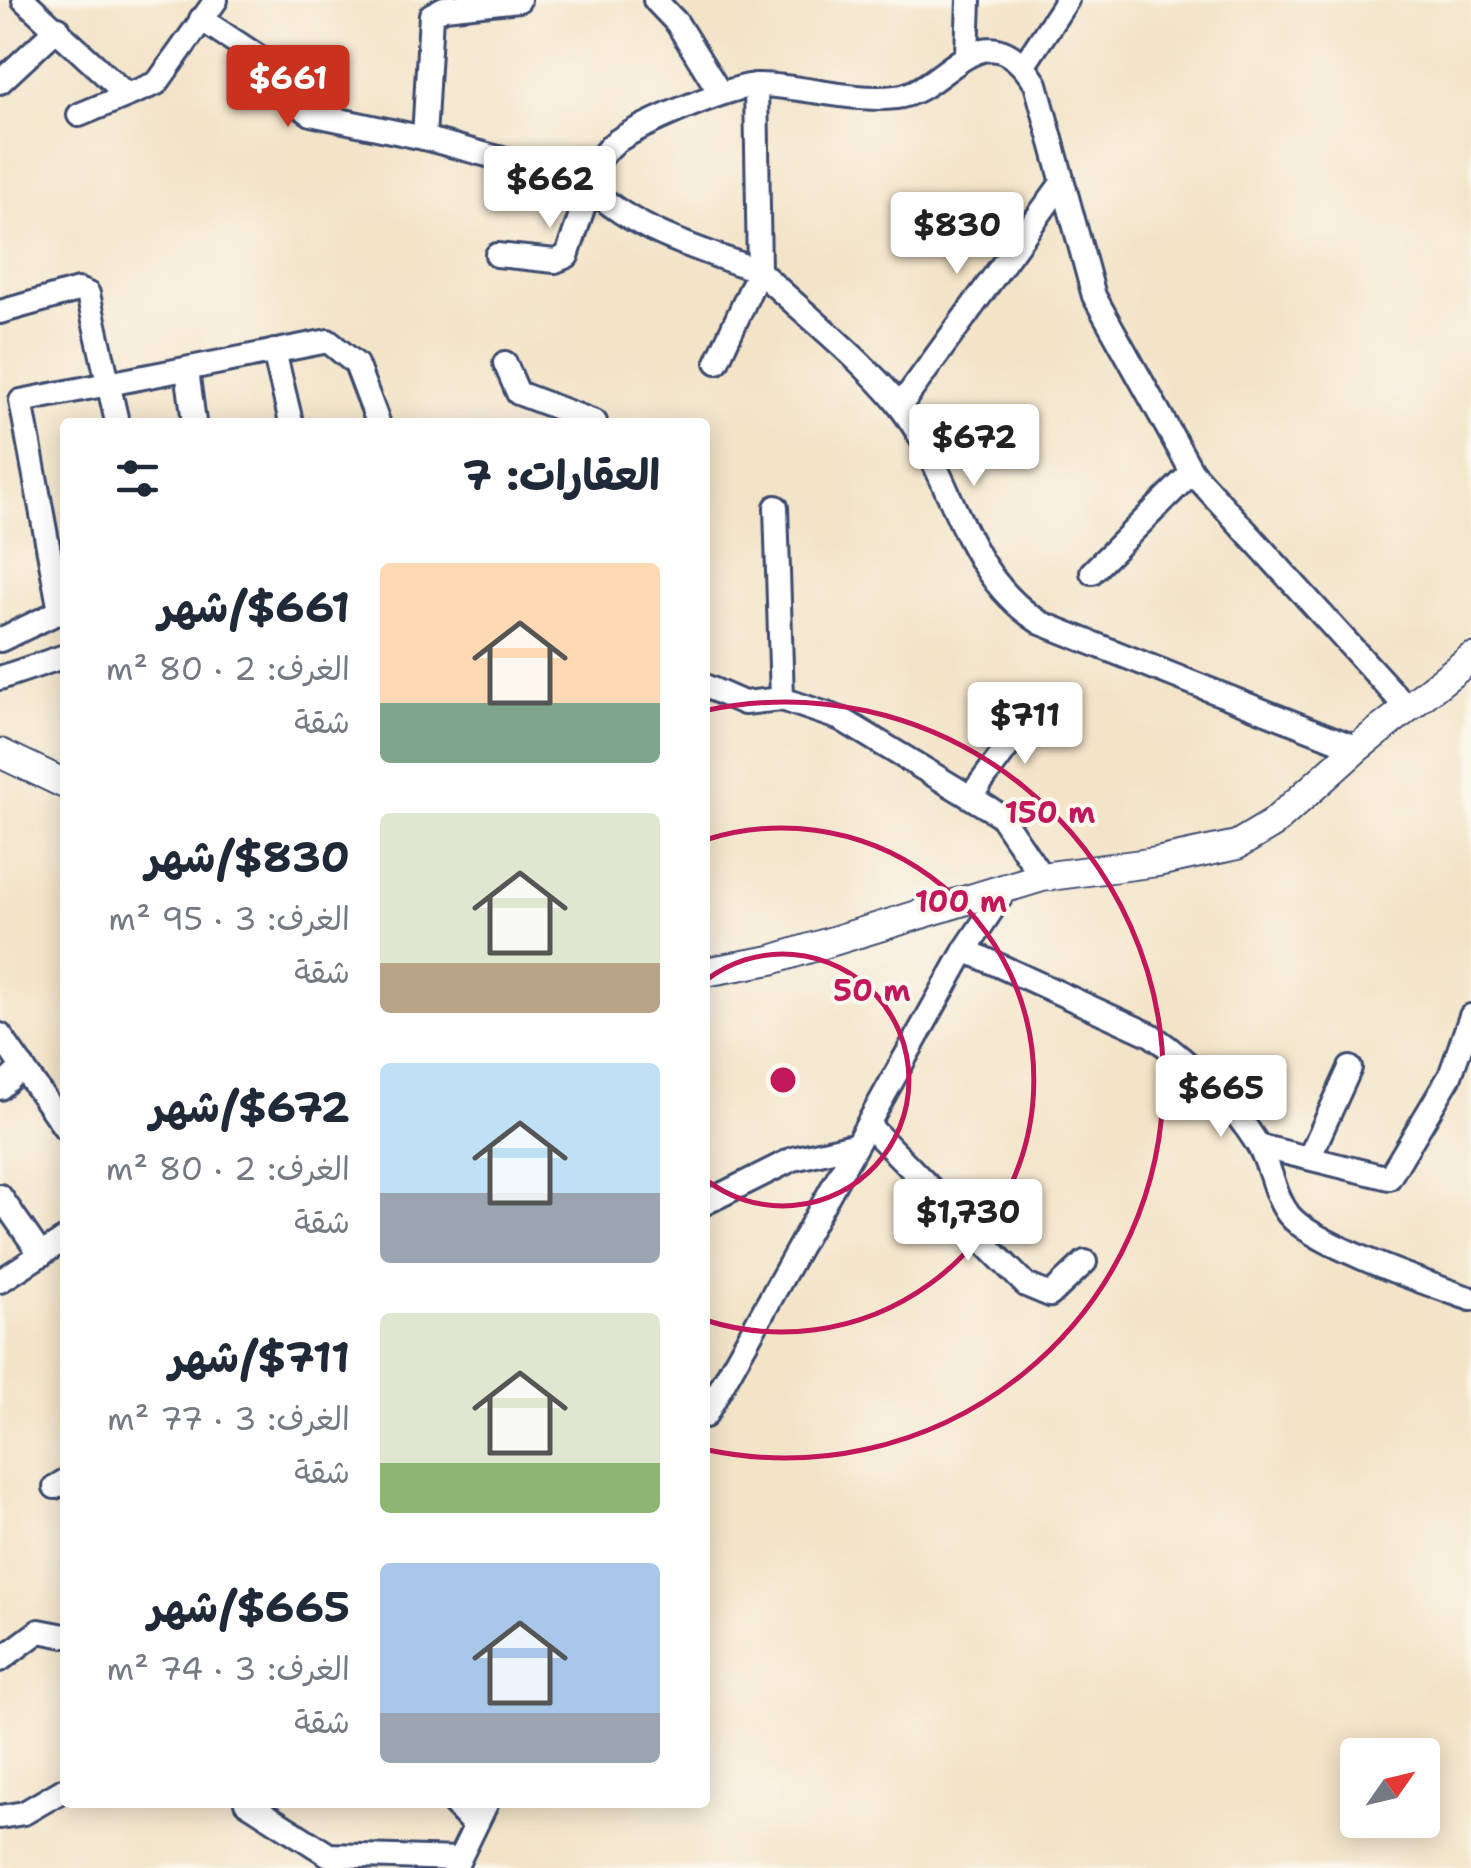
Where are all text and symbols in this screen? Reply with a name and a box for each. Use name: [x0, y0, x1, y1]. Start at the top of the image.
pin: $661: [229, 45, 347, 130]
text: $661: [248, 56, 328, 99]
pin: $662: [491, 146, 609, 231]
text: $662: [506, 157, 594, 200]
pin: $830: [898, 192, 1016, 277]
text: $830: [913, 203, 1001, 246]
pin: $672: [915, 404, 1033, 489]
text: $672: [931, 415, 1017, 458]
text: العقارات: 7: [462, 447, 660, 503]
icon: filters: [110, 451, 165, 506]
text: $661/شهر: [158, 579, 350, 635]
icon: home: [460, 603, 580, 723]
text: الغرف: 2 · 80 m²: [106, 647, 350, 690]
pin: $711: [966, 682, 1084, 767]
text: $711: [990, 693, 1060, 736]
text: شقة: [294, 700, 350, 743]
text: 150 m: [1005, 792, 1095, 833]
text: $830/شهر: [146, 829, 350, 885]
icon: home: [460, 853, 580, 973]
text: 100 m: [915, 881, 1007, 922]
text: الغرف: 3 · 95 m²: [108, 897, 350, 940]
text: شقة: [294, 950, 350, 993]
text: 50 m: [833, 970, 911, 1011]
pin: $665: [1162, 1055, 1280, 1140]
centre of rings: [765, 1062, 801, 1098]
text: $665: [1178, 1066, 1264, 1109]
text: $672/شهر: [150, 1079, 350, 1135]
icon: home: [460, 1103, 580, 1223]
text: الغرف: 2 · 80 m²: [106, 1147, 350, 1190]
pin: $1,730: [887, 1179, 1049, 1264]
text: $1,730: [915, 1190, 1021, 1233]
text: شقة: [294, 1200, 350, 1243]
text: $711/شهر: [169, 1329, 350, 1385]
icon: home: [460, 1353, 580, 1473]
text: الغرف: 3 · 77 m²: [107, 1397, 350, 1440]
text: شقة: [294, 1450, 350, 1493]
text: $665/شهر: [148, 1579, 350, 1635]
icon: home: [460, 1603, 580, 1723]
text: الغرف: 3 · 74 m²: [106, 1647, 350, 1690]
text: شقة: [294, 1700, 350, 1743]
north arrow: [1340, 1738, 1440, 1838]
map controls: [1340, 1738, 1440, 1838]

